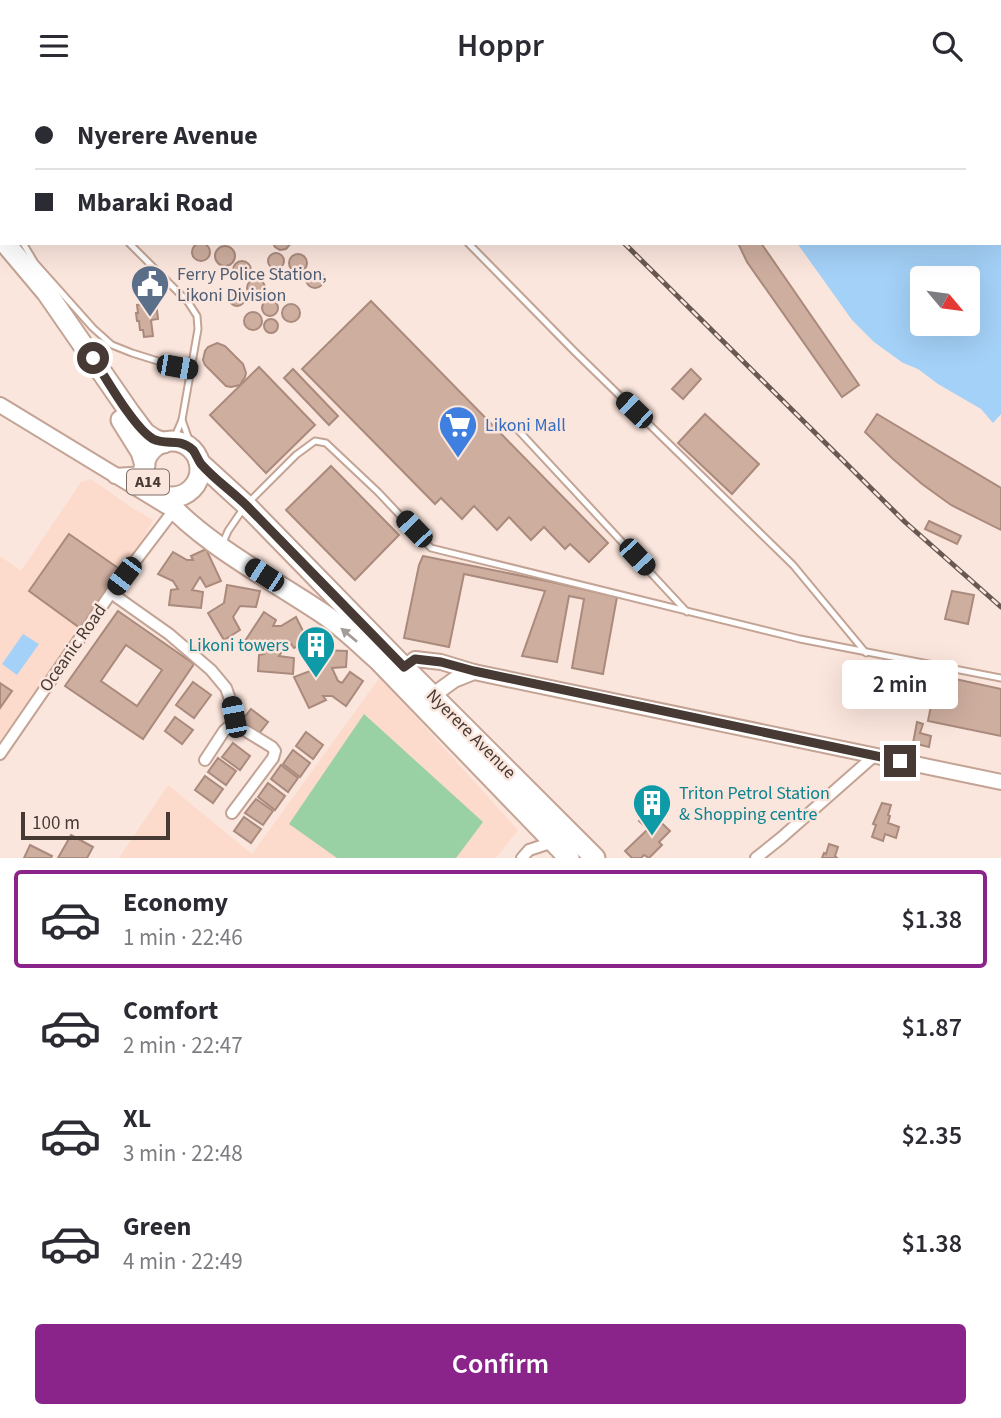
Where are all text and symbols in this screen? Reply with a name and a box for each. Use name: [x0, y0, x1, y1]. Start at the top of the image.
text: Hoppr: [457, 23, 544, 69]
icon: menu: [35, 27, 73, 65]
icon: search: [928, 27, 966, 65]
text: Nyerere Avenue: [77, 117, 258, 154]
text: Mbaraki Road: [77, 184, 234, 221]
place label: Ferry Police Station, Likoni Division: [177, 262, 327, 308]
public building icon: Ferry Police Station, Likoni Division: [129, 263, 171, 318]
north arrow: [910, 266, 980, 336]
map controls: [910, 266, 980, 336]
route start: [77, 342, 109, 374]
car: [155, 353, 200, 381]
car: [612, 388, 657, 432]
supermarket icon: Likoni Mall: [437, 404, 479, 459]
place label: Likoni Mall: [485, 413, 566, 438]
road number: A14: [127, 469, 169, 495]
car: [392, 507, 437, 551]
car: [615, 534, 660, 580]
car: [103, 553, 146, 599]
car: [241, 555, 288, 595]
street label: Oceanic Road: [33, 599, 113, 697]
building icon: Likoni towers: [295, 624, 337, 679]
one-way arrow: [341, 628, 358, 643]
place label: Likoni towers: [189, 633, 289, 658]
callout: 2 min: [842, 659, 958, 709]
text: 2 min: [873, 668, 927, 701]
street label: Nyerere Avenue: [420, 683, 522, 785]
car: [220, 694, 249, 740]
route end: [884, 745, 916, 777]
place label: Triton Petrol Station & Shopping centre: [679, 781, 830, 827]
building icon: Triton Petrol Station & Shopping centre: [631, 782, 673, 837]
scale bar: [21, 809, 170, 841]
text: 100 m: [32, 810, 80, 837]
text: Economy: [123, 884, 228, 921]
icon: car: [39, 888, 102, 951]
text: $1.38: [901, 901, 962, 938]
text: 1 min · 22:46: [123, 921, 243, 954]
text: Comfort: [123, 992, 218, 1029]
icon: car: [39, 996, 102, 1059]
text: $1.87: [901, 1009, 962, 1046]
text: 2 min · 22:47: [123, 1029, 243, 1062]
text: XL: [123, 1100, 151, 1137]
icon: car: [39, 1104, 102, 1167]
text: $2.35: [901, 1117, 962, 1154]
text: 3 min · 22:48: [123, 1137, 243, 1170]
text: Green: [123, 1208, 191, 1245]
icon: car: [39, 1212, 102, 1275]
text: $1.38: [901, 1225, 962, 1262]
text: 4 min · 22:49: [123, 1245, 243, 1278]
button: Confirm: [35, 1324, 966, 1404]

